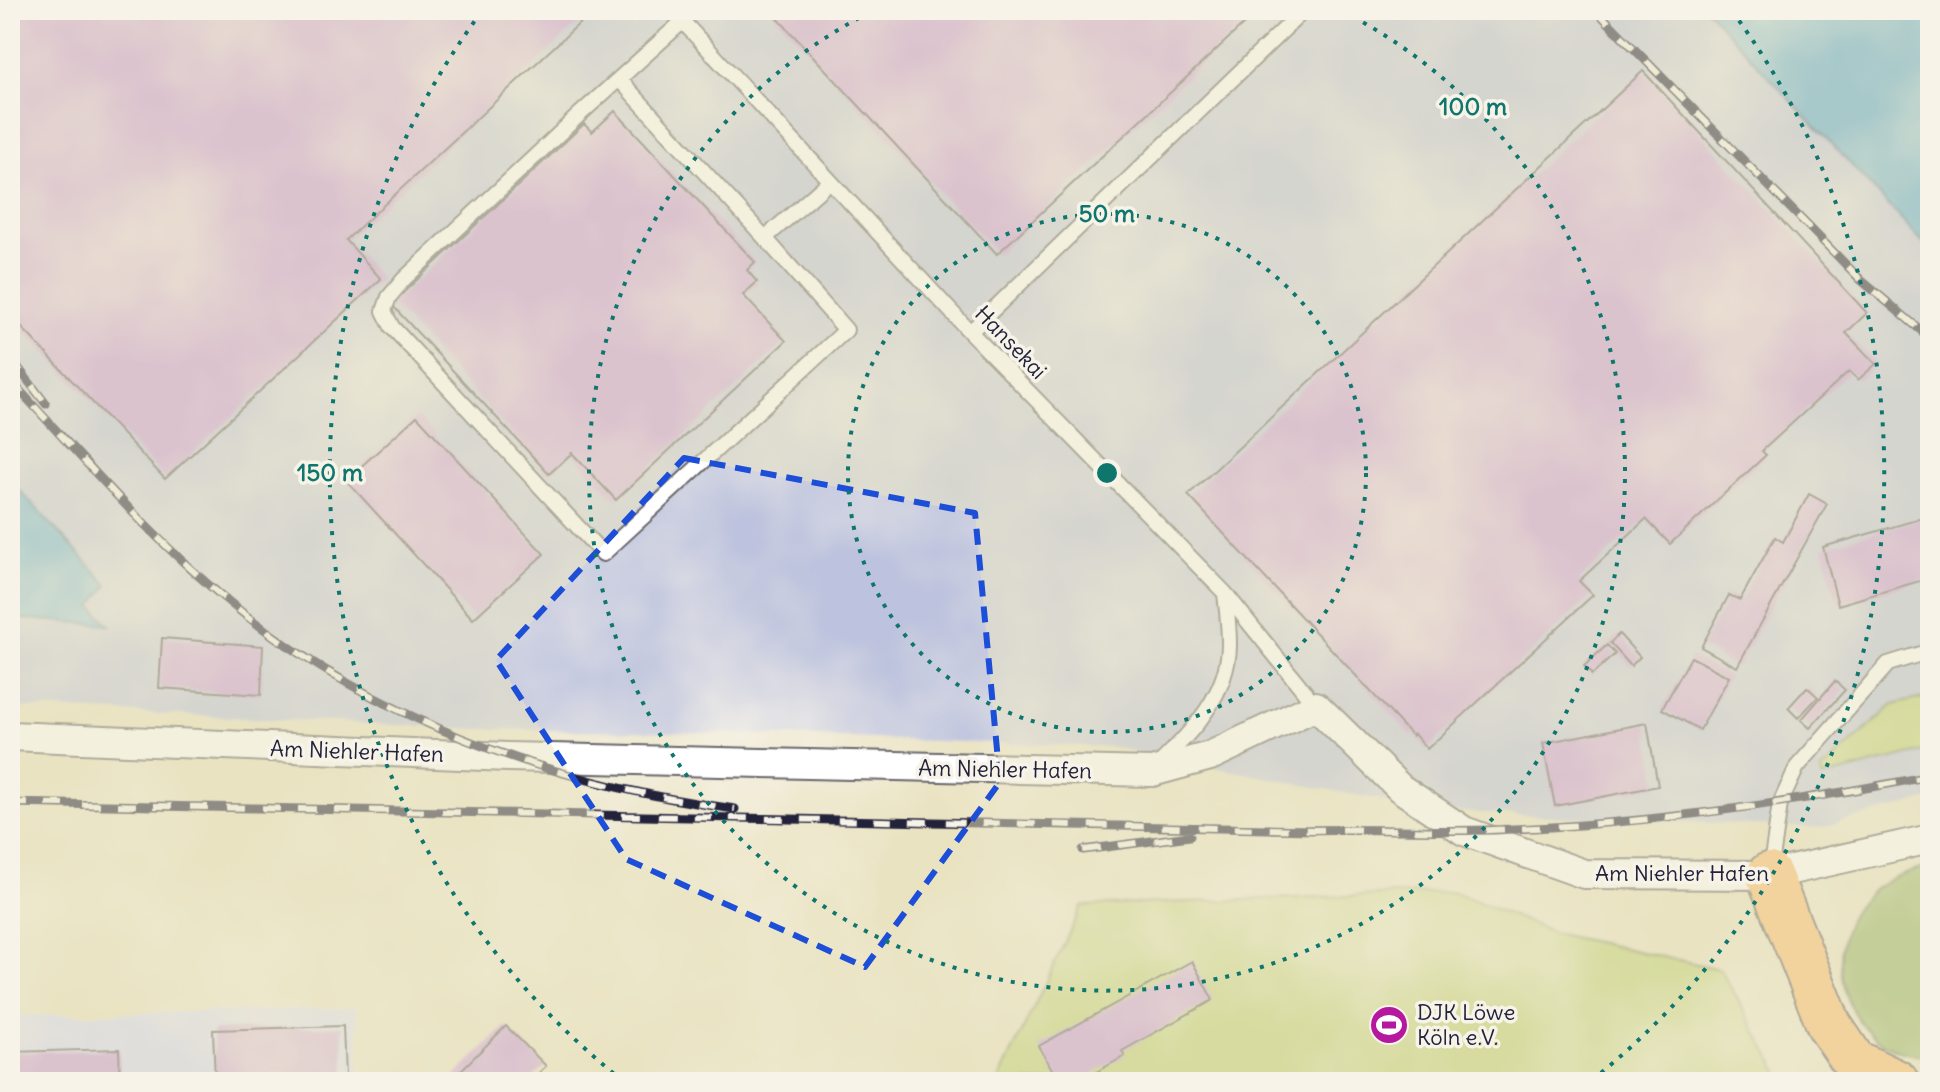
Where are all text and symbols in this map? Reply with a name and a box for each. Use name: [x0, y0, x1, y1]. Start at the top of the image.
text: 100 m: [1439, 91, 1507, 121]
text: 50 m: [1079, 198, 1135, 228]
street label: Hansekai: [969, 299, 1053, 385]
text: 150 m: [297, 457, 363, 487]
centre of rings: [1093, 459, 1121, 487]
street label: Am Niehler Hafen: [270, 734, 444, 768]
street label: Am Niehler Hafen: [918, 753, 1092, 785]
street label: Am Niehler Hafen: [1595, 859, 1769, 887]
place label: DJK Löwe Köln e.V.: [1417, 998, 1515, 1051]
sports icon: DJK Löwe Köln e.V.: [1368, 1004, 1410, 1046]

